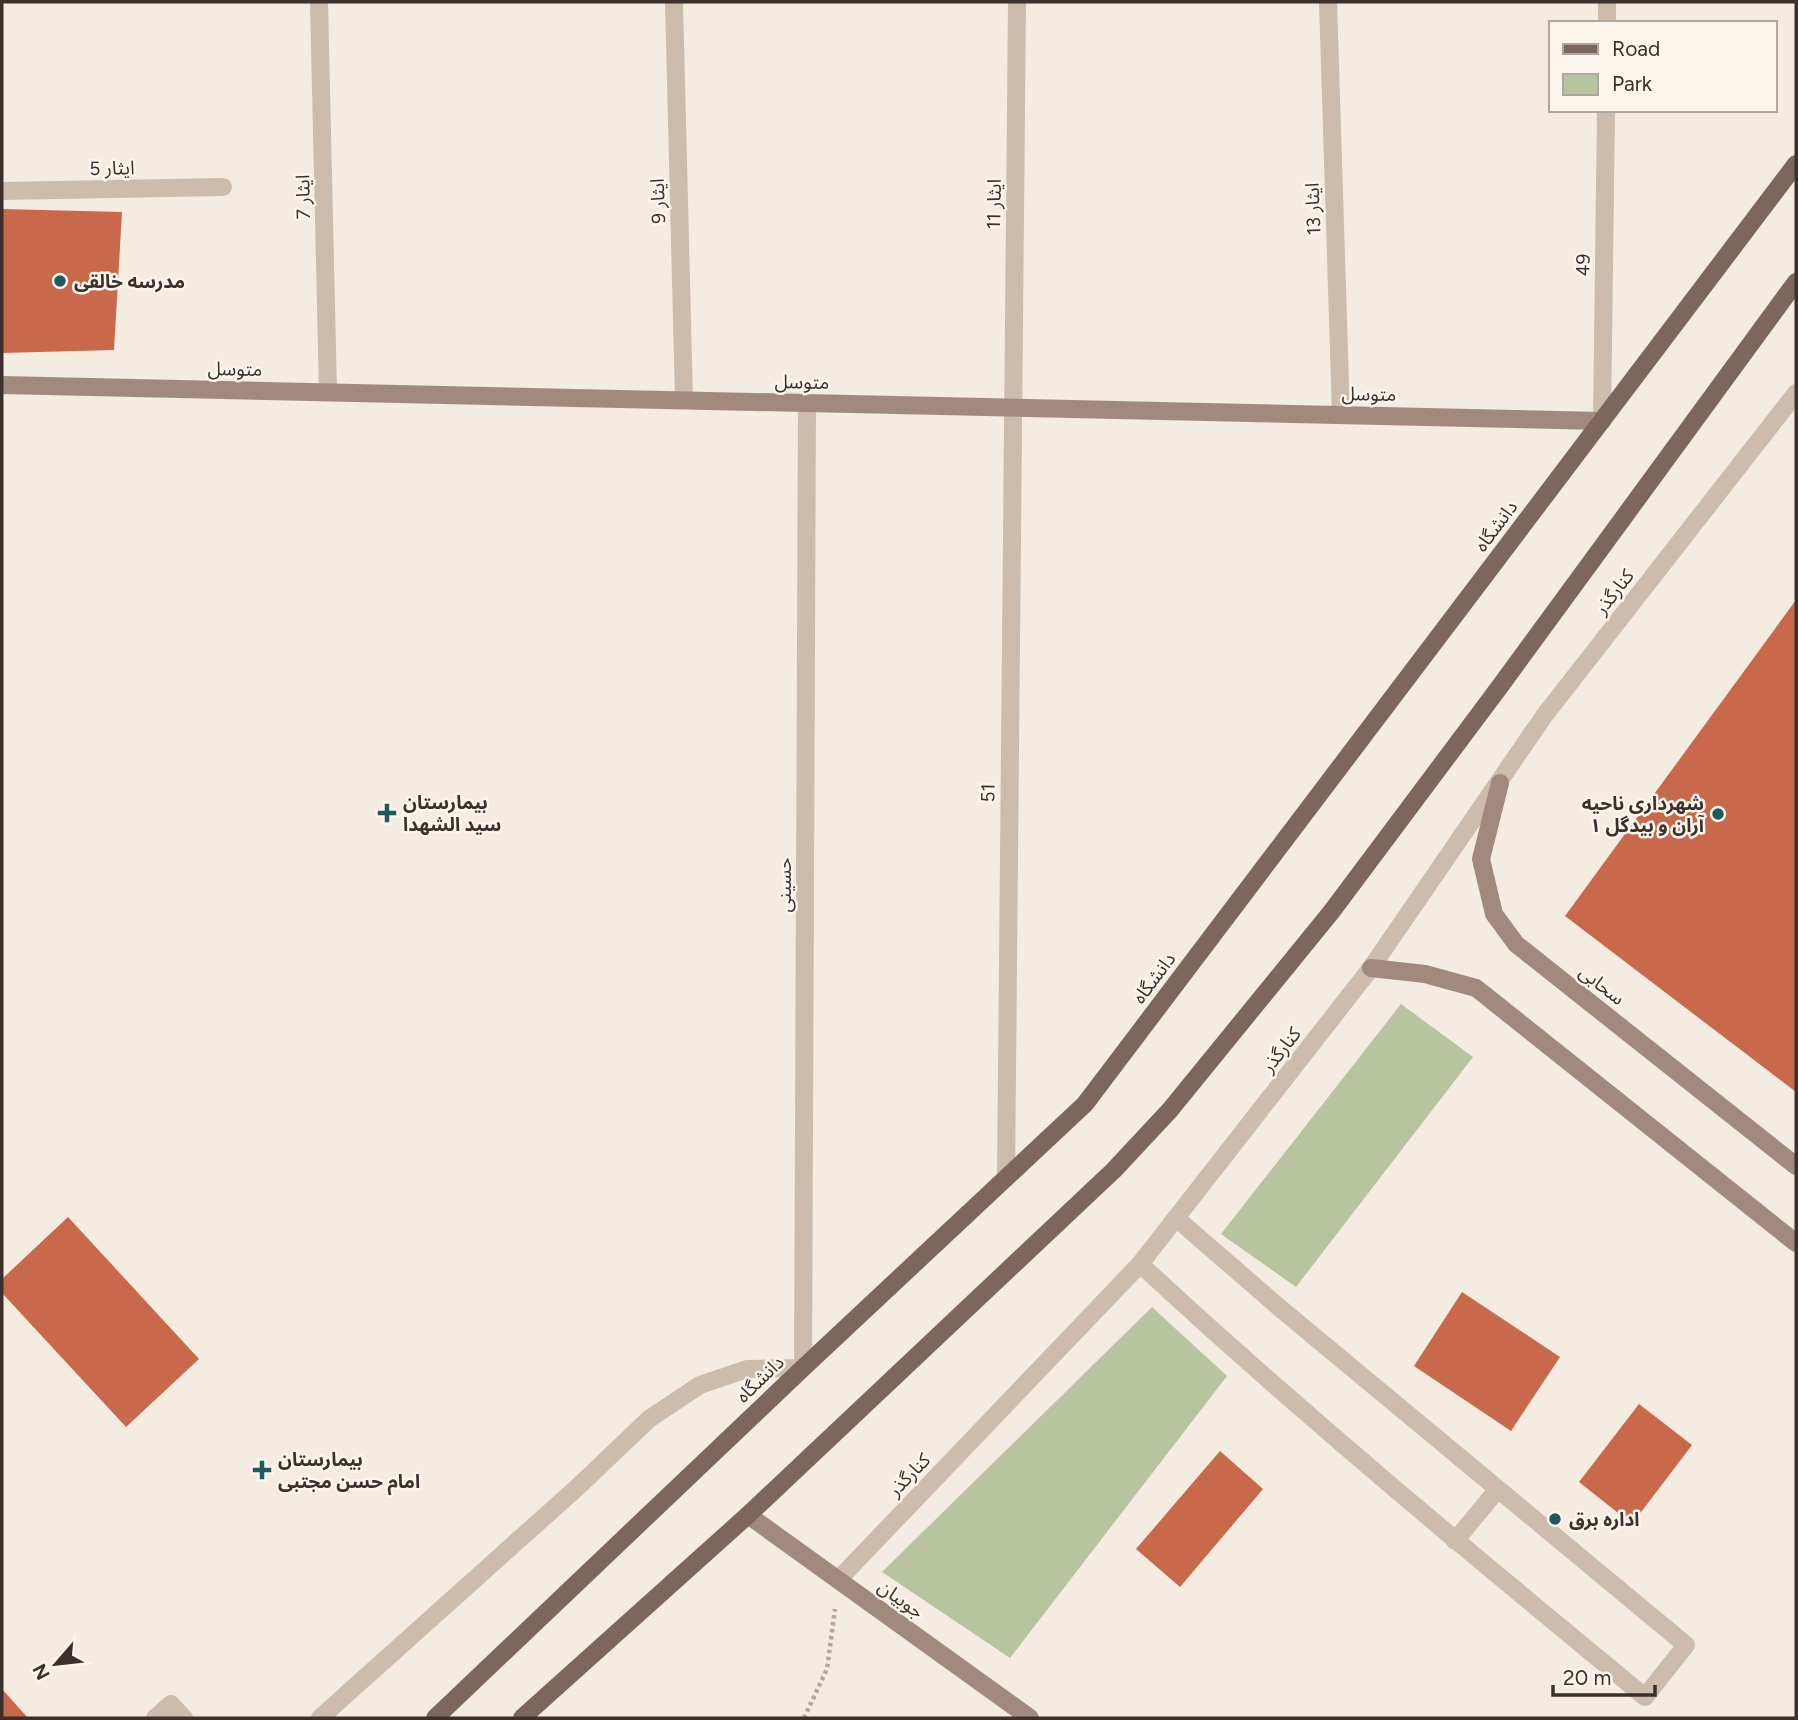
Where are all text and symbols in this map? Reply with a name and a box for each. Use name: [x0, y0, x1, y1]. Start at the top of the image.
legend: [1549, 21, 1777, 112]
text: Road: [1612, 36, 1660, 61]
text: Park: [1612, 71, 1653, 96]
street label: ایثار 5: [89, 156, 135, 180]
street label: ایثار 7: [291, 174, 315, 220]
street label: ایثار 9: [646, 178, 670, 224]
street label: ایثار 11: [982, 179, 1006, 229]
street label: ایثار 13: [1301, 182, 1325, 236]
street label: 49: [1571, 254, 1595, 276]
place label: مدرسه خالقی: [74, 270, 185, 293]
marker: مدرسه خالقی: [52, 273, 68, 289]
street label: متوسل: [207, 357, 263, 381]
street label: متوسل: [774, 370, 830, 394]
street label: متوسل: [1341, 382, 1397, 406]
street label: دانشگاه: [1469, 496, 1523, 556]
street label: کنارگذر: [1589, 564, 1639, 620]
street label: 51: [976, 783, 1000, 803]
place label: بیمارستان سید الشهدا: [403, 791, 501, 836]
place label: شهرداری ناحیه ۱ آران و بیدگل: [1582, 792, 1705, 837]
marker: بیمارستان سید الشهدا: [377, 803, 397, 823]
marker: شهرداری ناحیه ۱ آران و بیدگل: [1710, 806, 1726, 822]
street label: حسینی: [773, 858, 796, 912]
street label: دانشگاه: [1127, 948, 1181, 1008]
street label: سحابی: [1575, 960, 1629, 1010]
street label: کنارگذر: [1256, 1022, 1306, 1078]
street label: دانشگاه: [731, 1351, 789, 1407]
place label: بیمارستان امام حسن مجتبی: [278, 1448, 420, 1496]
street label: کنارگذر: [882, 1448, 936, 1502]
marker: بیمارستان امام حسن مجتبی: [252, 1460, 272, 1480]
place label: اداره برق: [1569, 1508, 1640, 1531]
marker: اداره برق: [1547, 1511, 1563, 1527]
street label: جوبیان: [874, 1575, 928, 1623]
north arrow: [21, 1629, 91, 1699]
scale bar: [1553, 1654, 1654, 1698]
text: N: [28, 1660, 55, 1684]
text: 20 m: [1563, 1665, 1611, 1690]

